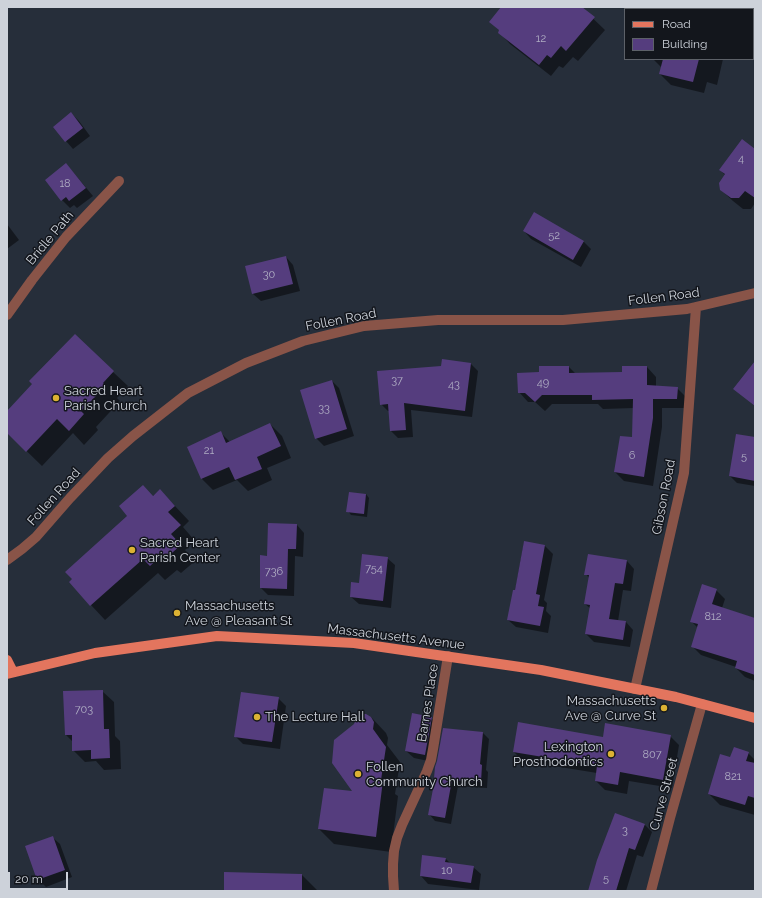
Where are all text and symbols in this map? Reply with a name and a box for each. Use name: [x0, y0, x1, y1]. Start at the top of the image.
legend: [624, 8, 754, 60]
text: Road: [662, 17, 691, 31]
house number: 12: [536, 32, 546, 46]
text: Building: [662, 37, 708, 51]
house number: 4: [738, 152, 744, 166]
house number: 18: [59, 177, 71, 191]
street label: Bridle Path: [23, 208, 77, 268]
house number: 52: [548, 229, 560, 243]
house number: 30: [263, 268, 275, 282]
street label: Follen Road: [627, 285, 701, 309]
street label: Follen Road: [304, 305, 378, 335]
house number: 37: [391, 374, 403, 388]
house number: 49: [537, 376, 549, 390]
house number: 43: [448, 378, 460, 392]
place label: Sacred Heart Parish Church: [64, 383, 147, 414]
marker: Sacred Heart Parish Church: [51, 393, 61, 403]
house number: 33: [318, 402, 330, 416]
house number: 21: [204, 444, 214, 458]
house number: 6: [629, 449, 635, 463]
house number: 5: [741, 450, 747, 464]
street label: Gibson Road: [649, 458, 679, 536]
street label: Follen Road: [24, 465, 84, 529]
place label: Sacred Heart Parish Center: [140, 535, 220, 566]
marker: Sacred Heart Parish Center: [127, 545, 137, 555]
house number: 754: [365, 562, 383, 576]
house number: 736: [265, 565, 283, 579]
place label: Massachusetts Ave @ Pleasant St: [185, 598, 292, 629]
marker: Massachusetts Ave @ Pleasant St: [172, 608, 182, 618]
house number: 812: [705, 610, 721, 624]
street label: Massachusetts Avenue: [326, 621, 466, 653]
street label: Barnes Place: [414, 663, 442, 743]
place label: Massachusetts Ave @ Curve St: [565, 693, 656, 724]
house number: 703: [75, 703, 93, 717]
marker: Massachusetts Ave @ Curve St: [659, 703, 669, 713]
place label: The Lecture Hall: [265, 709, 365, 725]
marker: The Lecture Hall: [252, 712, 262, 722]
place label: Lexington Prosthodontics: [513, 739, 603, 770]
house number: 807: [642, 748, 662, 762]
marker: Lexington Prosthodontics: [606, 749, 616, 759]
street label: Curve Street: [647, 756, 681, 832]
place label: Follen Community Church: [366, 759, 483, 790]
marker: Follen Community Church: [353, 769, 363, 779]
house number: 821: [725, 770, 741, 784]
house number: 3: [622, 824, 628, 838]
scale bar: [10, 864, 70, 890]
house number: 10: [441, 864, 453, 878]
text: 20 m: [15, 872, 43, 886]
house number: 5: [603, 872, 609, 886]

